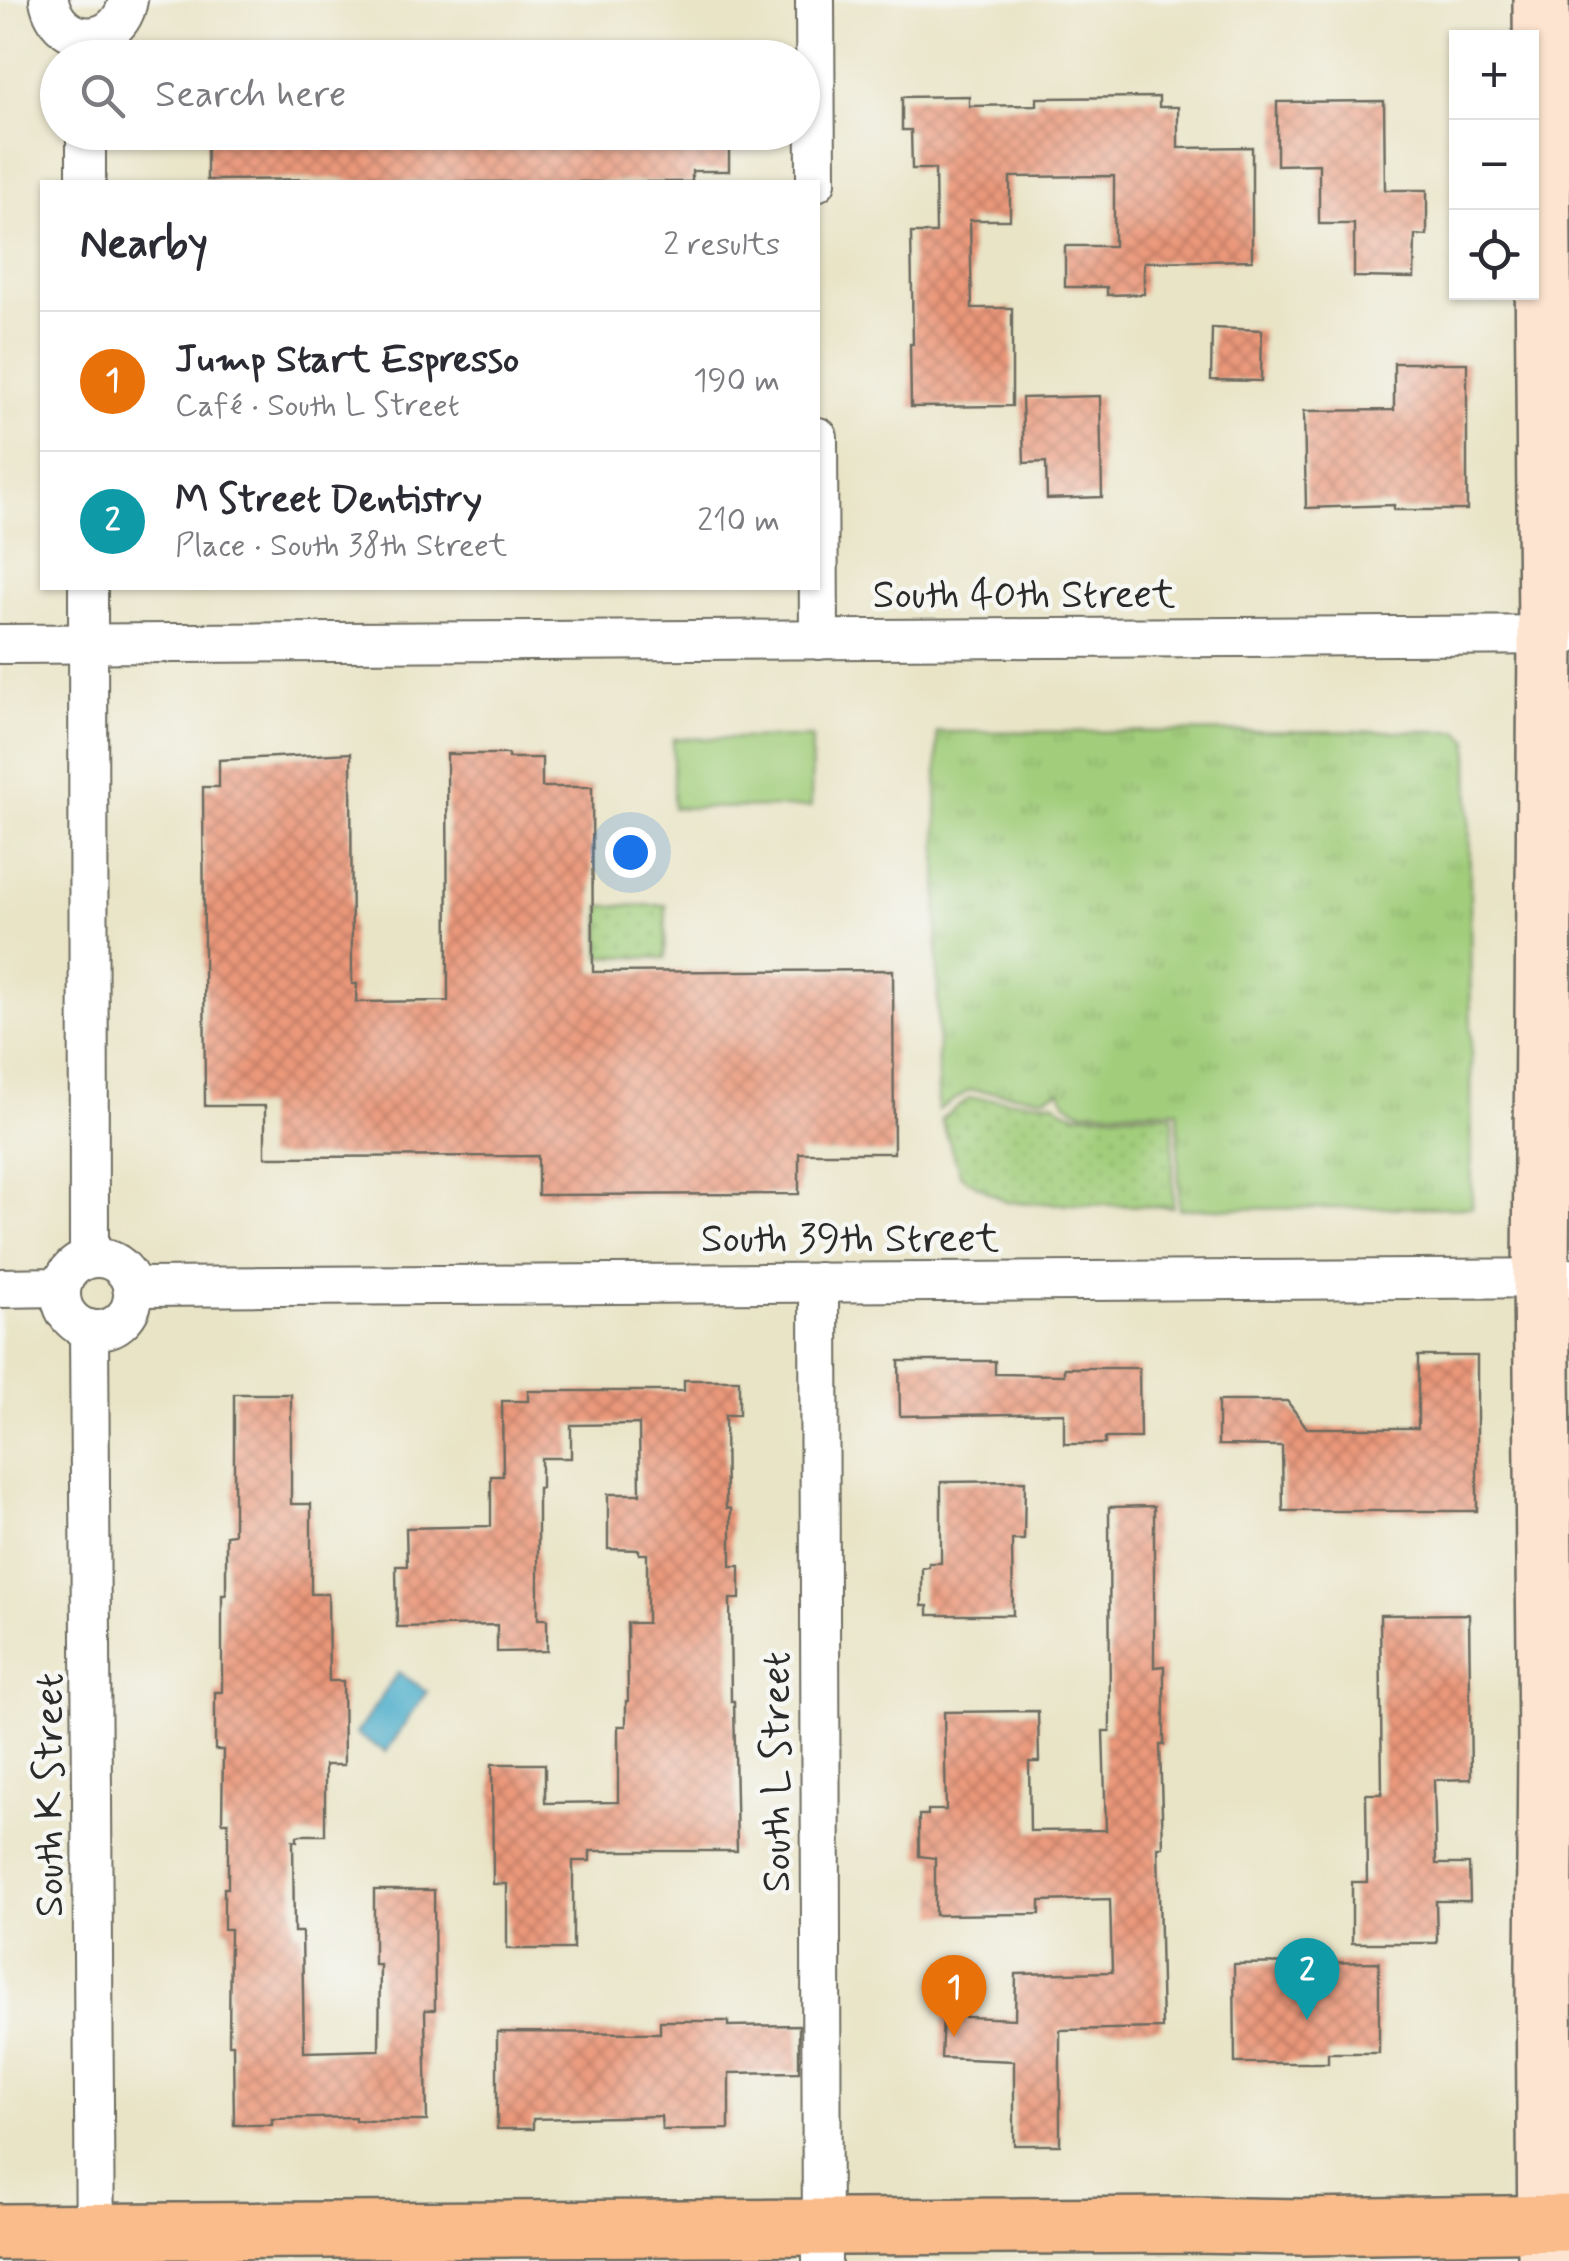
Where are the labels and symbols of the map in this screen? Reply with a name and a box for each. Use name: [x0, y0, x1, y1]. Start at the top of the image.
street label: South 40th Street: [873, 570, 1175, 622]
your location: [605, 827, 656, 878]
street label: South 39th Street: [701, 1214, 999, 1266]
street label: South L Street: [752, 1652, 804, 1892]
street label: South K Street: [25, 1673, 77, 1917]
pin: 2: [1274, 1938, 1340, 2020]
pin: 1: [922, 1954, 986, 2037]

